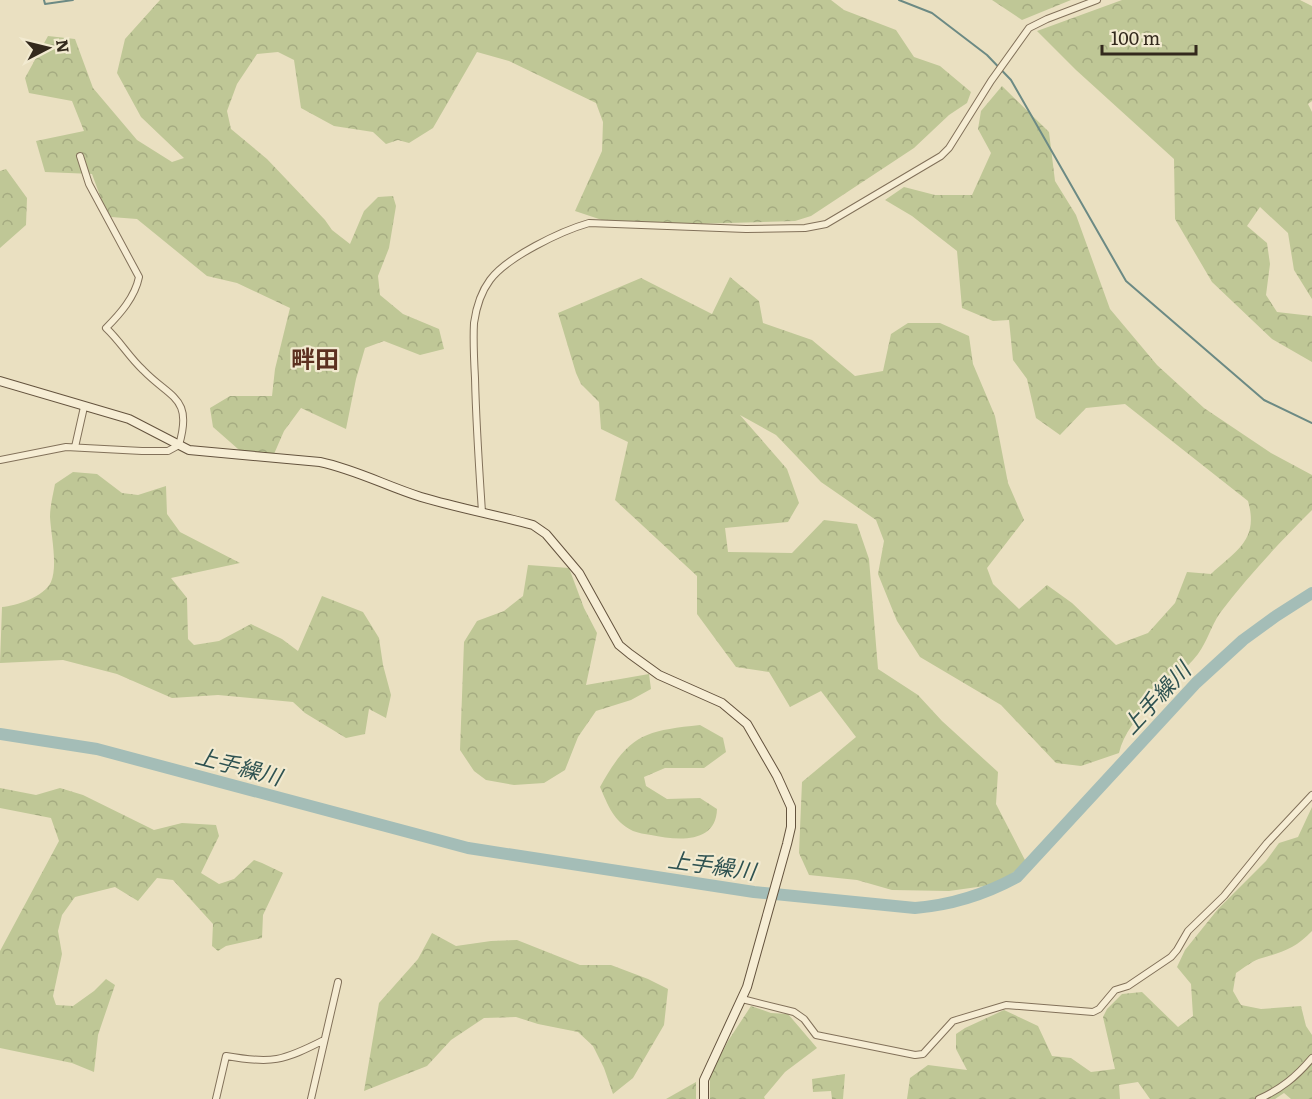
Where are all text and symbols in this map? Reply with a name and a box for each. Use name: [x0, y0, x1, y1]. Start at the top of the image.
north arrow: [18, 18, 78, 78]
scale bar: [1102, 18, 1196, 56]
text: 100 m: [1111, 24, 1160, 51]
text: N: [51, 38, 77, 54]
district label: 畔田: [291, 340, 339, 375]
water label: 上手繰川: [1113, 652, 1198, 740]
water label: 上手繰川: [192, 738, 288, 793]
water label: 上手繰川: [666, 842, 760, 887]

